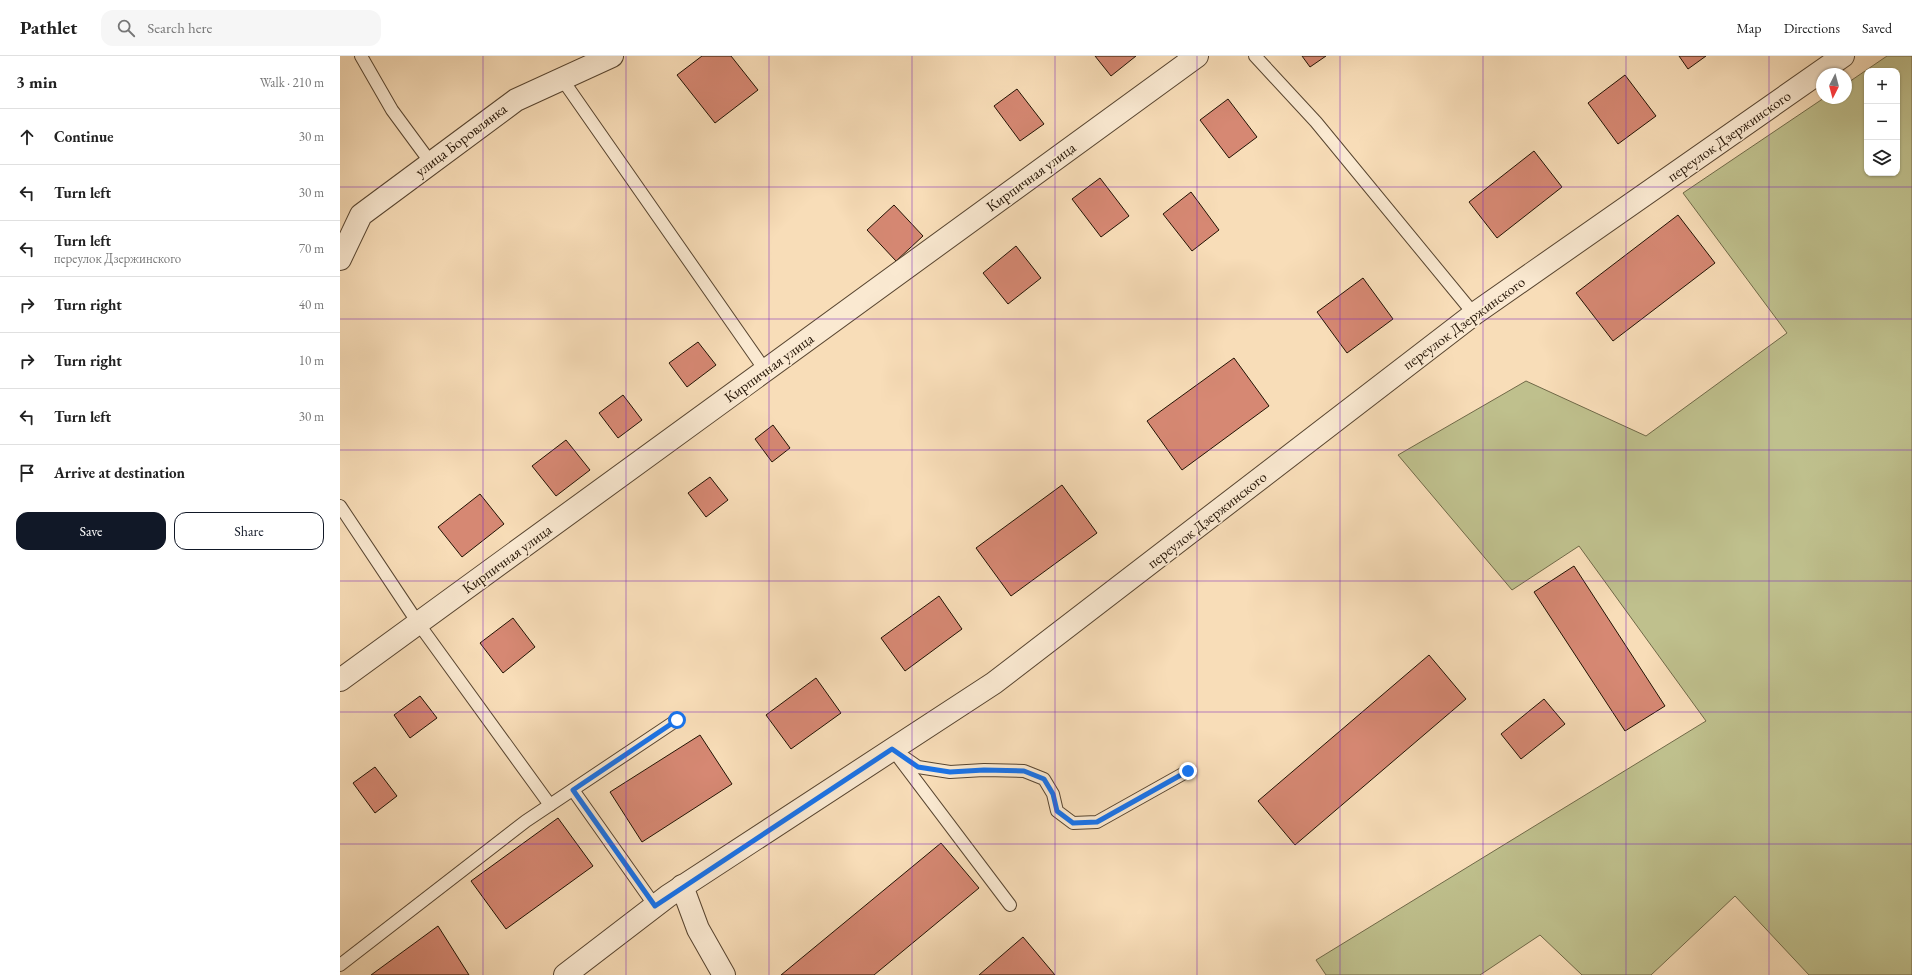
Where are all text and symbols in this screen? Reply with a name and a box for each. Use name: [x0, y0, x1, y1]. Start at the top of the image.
search box: [101, 10, 381, 46]
text: Pathlet: [20, 15, 77, 40]
icon: search: [115, 17, 137, 39]
text: Search here: [147, 18, 212, 37]
text: Map: [1736, 19, 1762, 37]
text: Directions: [1784, 19, 1840, 37]
text: Saved: [1862, 19, 1892, 37]
north arrow: [1816, 68, 1852, 104]
map controls: [1864, 68, 1900, 176]
button: +: [1864, 68, 1900, 104]
text: 3 min: [16, 71, 57, 93]
text: Walk · 210 m: [260, 74, 324, 91]
street label: переулок Дзержинского: [1663, 86, 1794, 185]
street label: улица Боровлянка: [411, 99, 510, 180]
button: −: [1864, 104, 1900, 140]
icon: ahead: [16, 126, 38, 148]
text: Continue: [54, 127, 114, 146]
text: 30 m: [299, 128, 324, 145]
street label: Кирпичная улица: [982, 138, 1079, 216]
button: layers: [1864, 140, 1900, 176]
icon: left: [16, 182, 38, 204]
text: Turn left: [54, 183, 111, 202]
text: 30 m: [299, 184, 324, 201]
text: Turn left: [54, 231, 111, 250]
icon: left: [16, 238, 38, 260]
text: 70 m: [299, 240, 324, 257]
text: переулок Дзержинского: [54, 250, 181, 267]
street label: переулок Дзержинского: [1399, 272, 1529, 373]
icon: right: [16, 294, 38, 316]
text: Turn right: [54, 295, 122, 314]
text: 40 m: [299, 296, 324, 313]
street label: Кирпичная улица: [720, 329, 817, 407]
icon: right: [16, 350, 38, 372]
text: Turn right: [54, 351, 122, 370]
text: 10 m: [299, 352, 324, 369]
icon: left: [16, 406, 38, 428]
text: Turn left: [54, 407, 111, 426]
text: 30 m: [299, 408, 324, 425]
icon: arrive: [16, 462, 38, 484]
text: Arrive at destination: [54, 463, 185, 482]
street label: переулок Дзержинского: [1143, 467, 1270, 572]
button: Save: [16, 512, 166, 550]
button: Share: [174, 512, 324, 550]
street label: Кирпичная улица: [458, 520, 555, 598]
route start: [668, 711, 686, 729]
route end: [1179, 762, 1197, 780]

